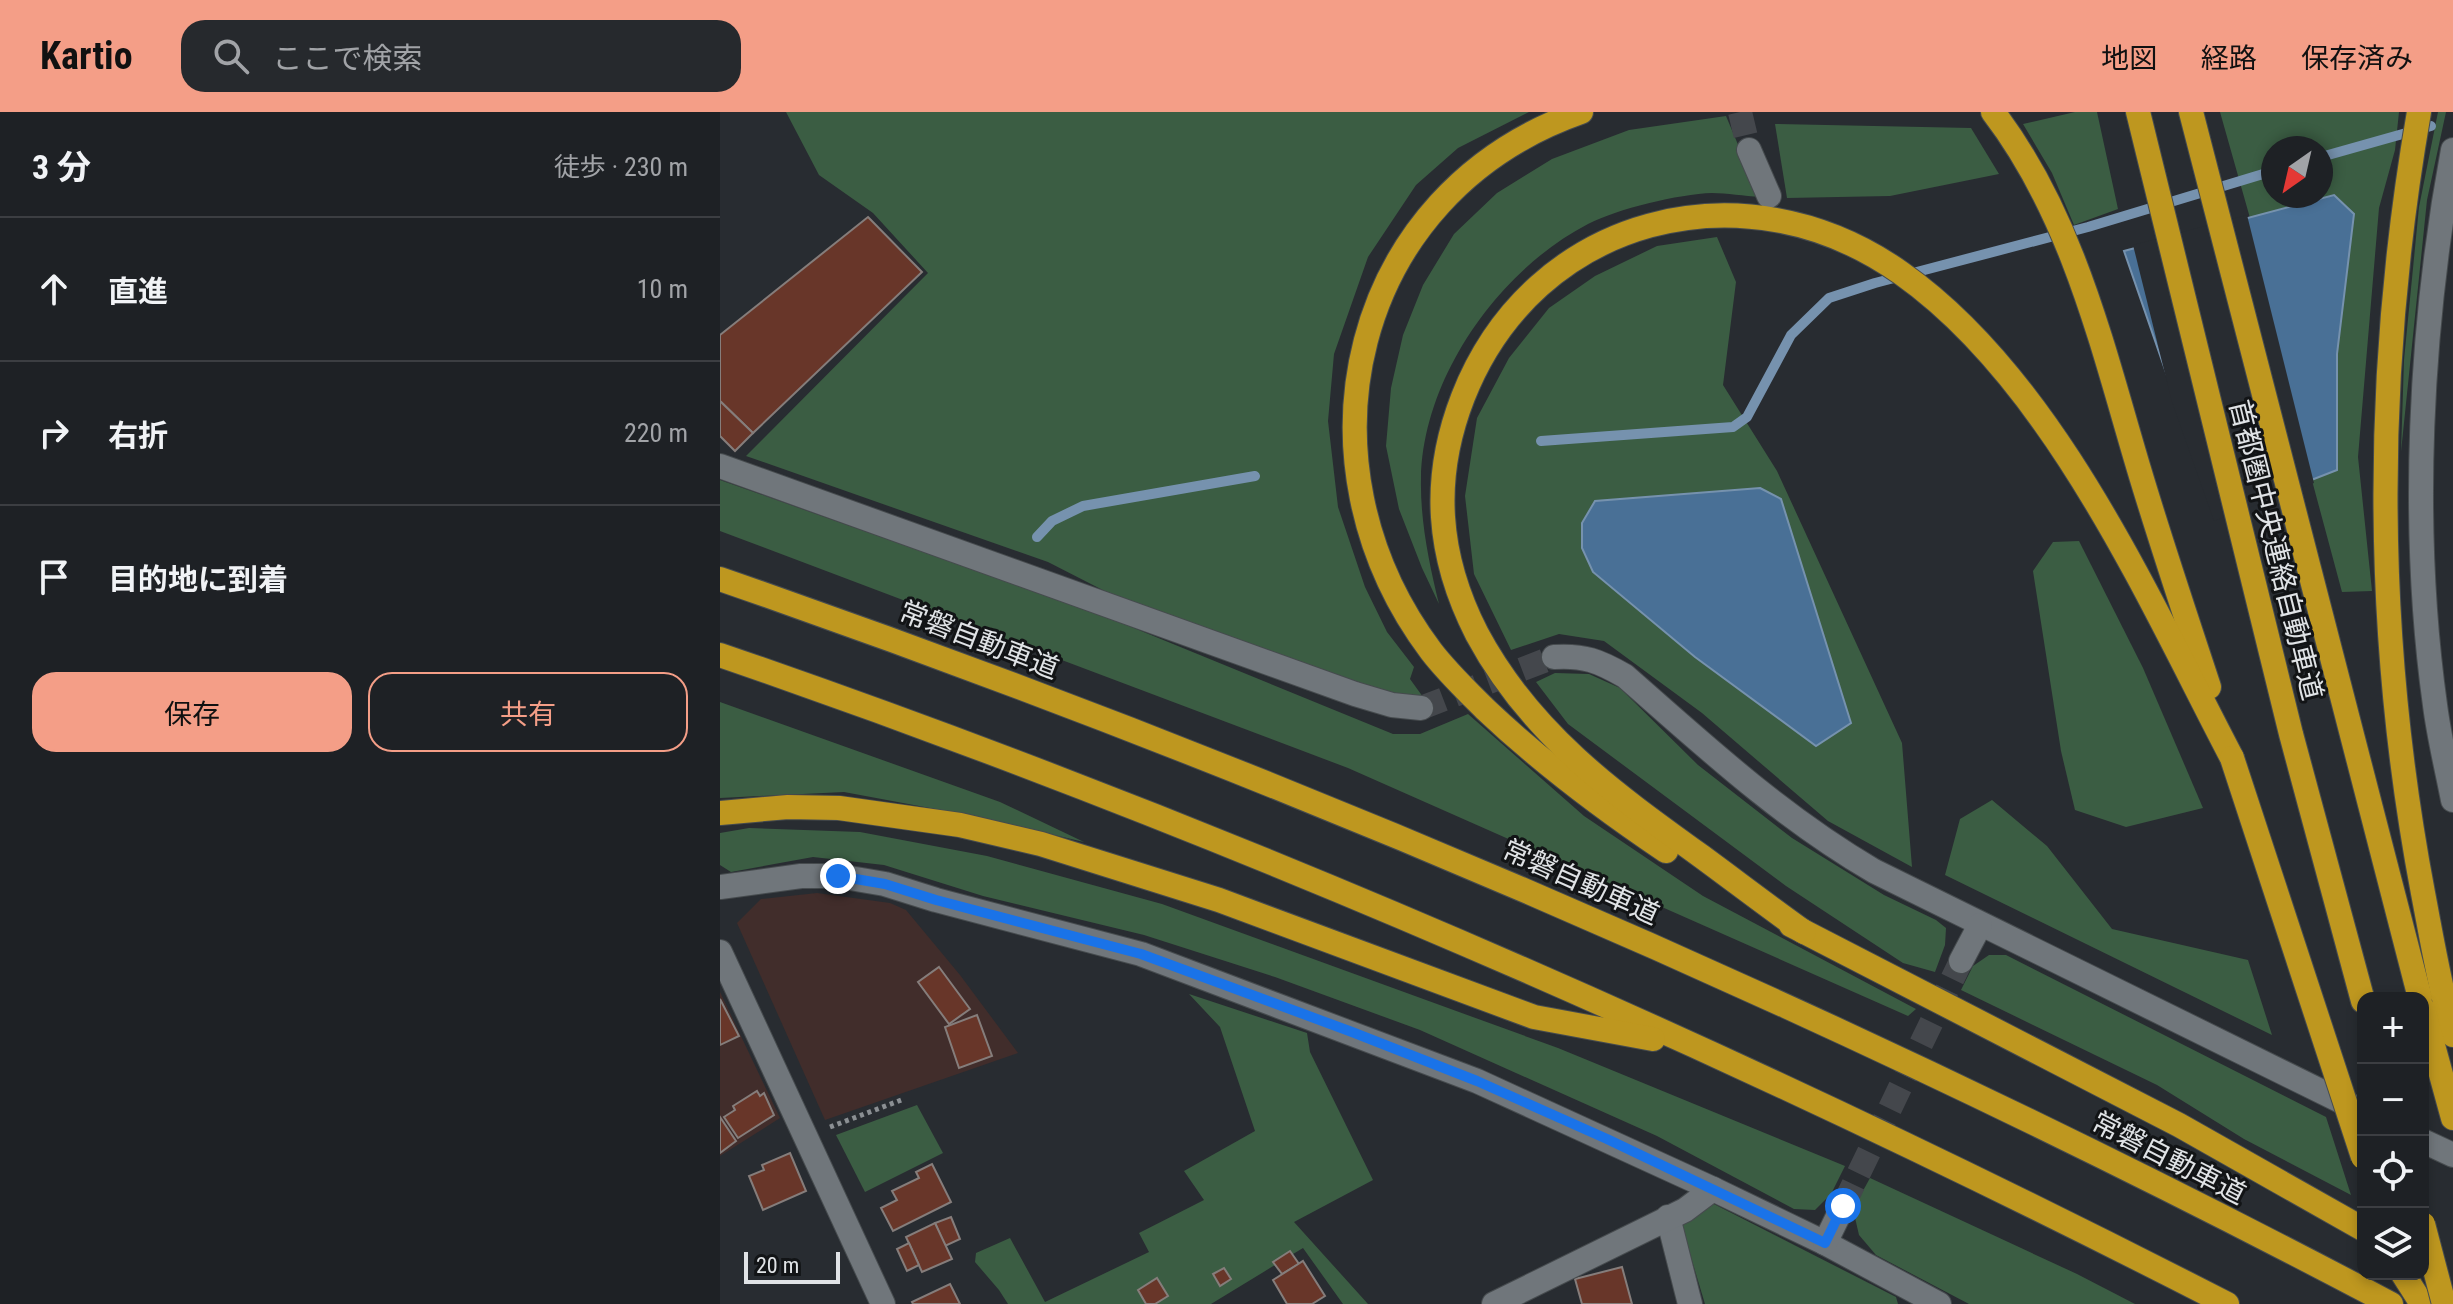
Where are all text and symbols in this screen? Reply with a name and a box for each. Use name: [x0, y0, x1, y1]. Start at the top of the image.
search box: [181, 20, 741, 92]
text: Kartio: [40, 34, 133, 78]
icon: search: [209, 34, 253, 78]
text: ここで検索: [273, 41, 423, 76]
text: 地図: [2101, 42, 2157, 75]
text: 経路: [2201, 42, 2257, 75]
text: 保存済み: [2301, 42, 2413, 75]
north arrow: [2261, 136, 2333, 208]
text: 3 分: [32, 147, 91, 187]
text: 徒歩 · 230 m: [554, 152, 688, 182]
icon: ahead: [32, 267, 76, 311]
text: 直進: [108, 274, 168, 309]
text: 10 m: [637, 274, 688, 304]
street label: 首都圏中央連絡自動車道: [2223, 397, 2329, 703]
icon: right: [32, 411, 76, 455]
text: 右折: [108, 418, 168, 453]
text: 220 m: [624, 418, 688, 448]
icon: arrive: [32, 555, 76, 599]
text: 目的地に到着: [108, 562, 288, 597]
street label: 常磐自動車道: [895, 594, 1063, 686]
button: 保存: [32, 672, 352, 752]
button: 共有: [368, 672, 688, 752]
street label: 常磐自動車道: [1498, 833, 1664, 931]
route end: [820, 858, 856, 894]
map controls: [2357, 992, 2429, 1280]
button: +: [2357, 992, 2429, 1064]
button: −: [2357, 1064, 2429, 1136]
street label: 常磐自動車道: [2087, 1105, 2251, 1211]
button: locate: [2357, 1136, 2429, 1208]
route start: [1825, 1188, 1861, 1224]
button: layers: [2357, 1208, 2429, 1280]
scale bar: [744, 1248, 840, 1284]
text: 20 m: [756, 1253, 799, 1278]

